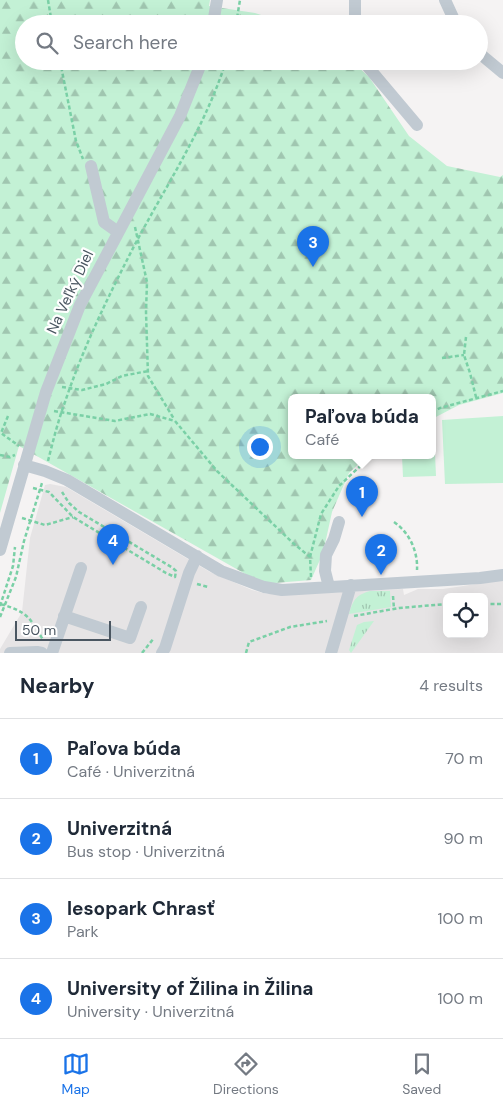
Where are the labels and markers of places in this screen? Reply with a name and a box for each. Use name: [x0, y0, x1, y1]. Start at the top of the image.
pin: 3: [297, 226, 329, 267]
pin: 1: [346, 476, 378, 517]
pin: 4: [97, 524, 129, 565]
pin: 2: [365, 534, 397, 575]

